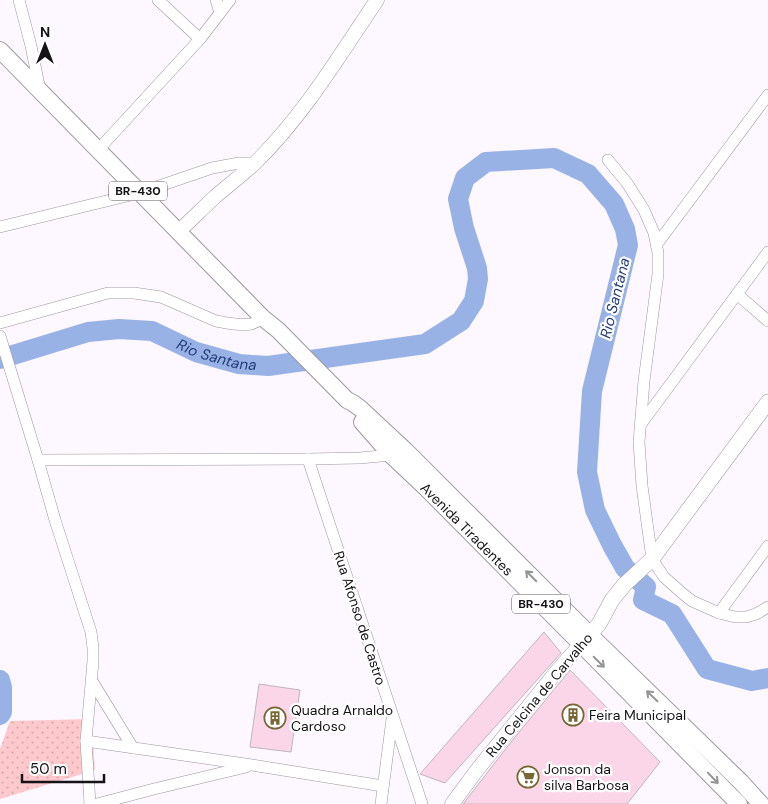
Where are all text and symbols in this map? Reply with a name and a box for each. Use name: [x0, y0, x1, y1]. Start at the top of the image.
north arrow: [20, 20, 70, 70]
text: N: [40, 23, 50, 41]
road number: BR-430: [109, 182, 167, 200]
water label: Rio Santana: [595, 256, 635, 340]
water label: Rio Santana: [173, 334, 257, 375]
street label: Avenida Tiradentes: [417, 479, 517, 580]
street label: Rua Afonso de Castro: [330, 549, 390, 687]
one-way arrow: [525, 569, 537, 582]
road number: BR-430: [512, 594, 570, 614]
street label: Rua Celcina de Carvalho: [482, 629, 596, 761]
one-way arrow: [592, 656, 605, 668]
one-way arrow: [647, 690, 659, 702]
place label: Quadra Arnaldo Cardoso: [291, 701, 393, 735]
building icon: Feira Municipal: [561, 703, 585, 727]
building icon: Quadra Arnaldo Cardoso: [263, 706, 287, 730]
place label: Feira Municipal: [589, 706, 686, 724]
scale bar: [22, 752, 105, 784]
text: 50 m: [30, 759, 67, 779]
place label: Jonson da silva Barbosa: [544, 760, 629, 794]
supermarket icon: Jonson da silva Barbosa: [516, 765, 540, 789]
one-way arrow: [707, 771, 719, 784]

